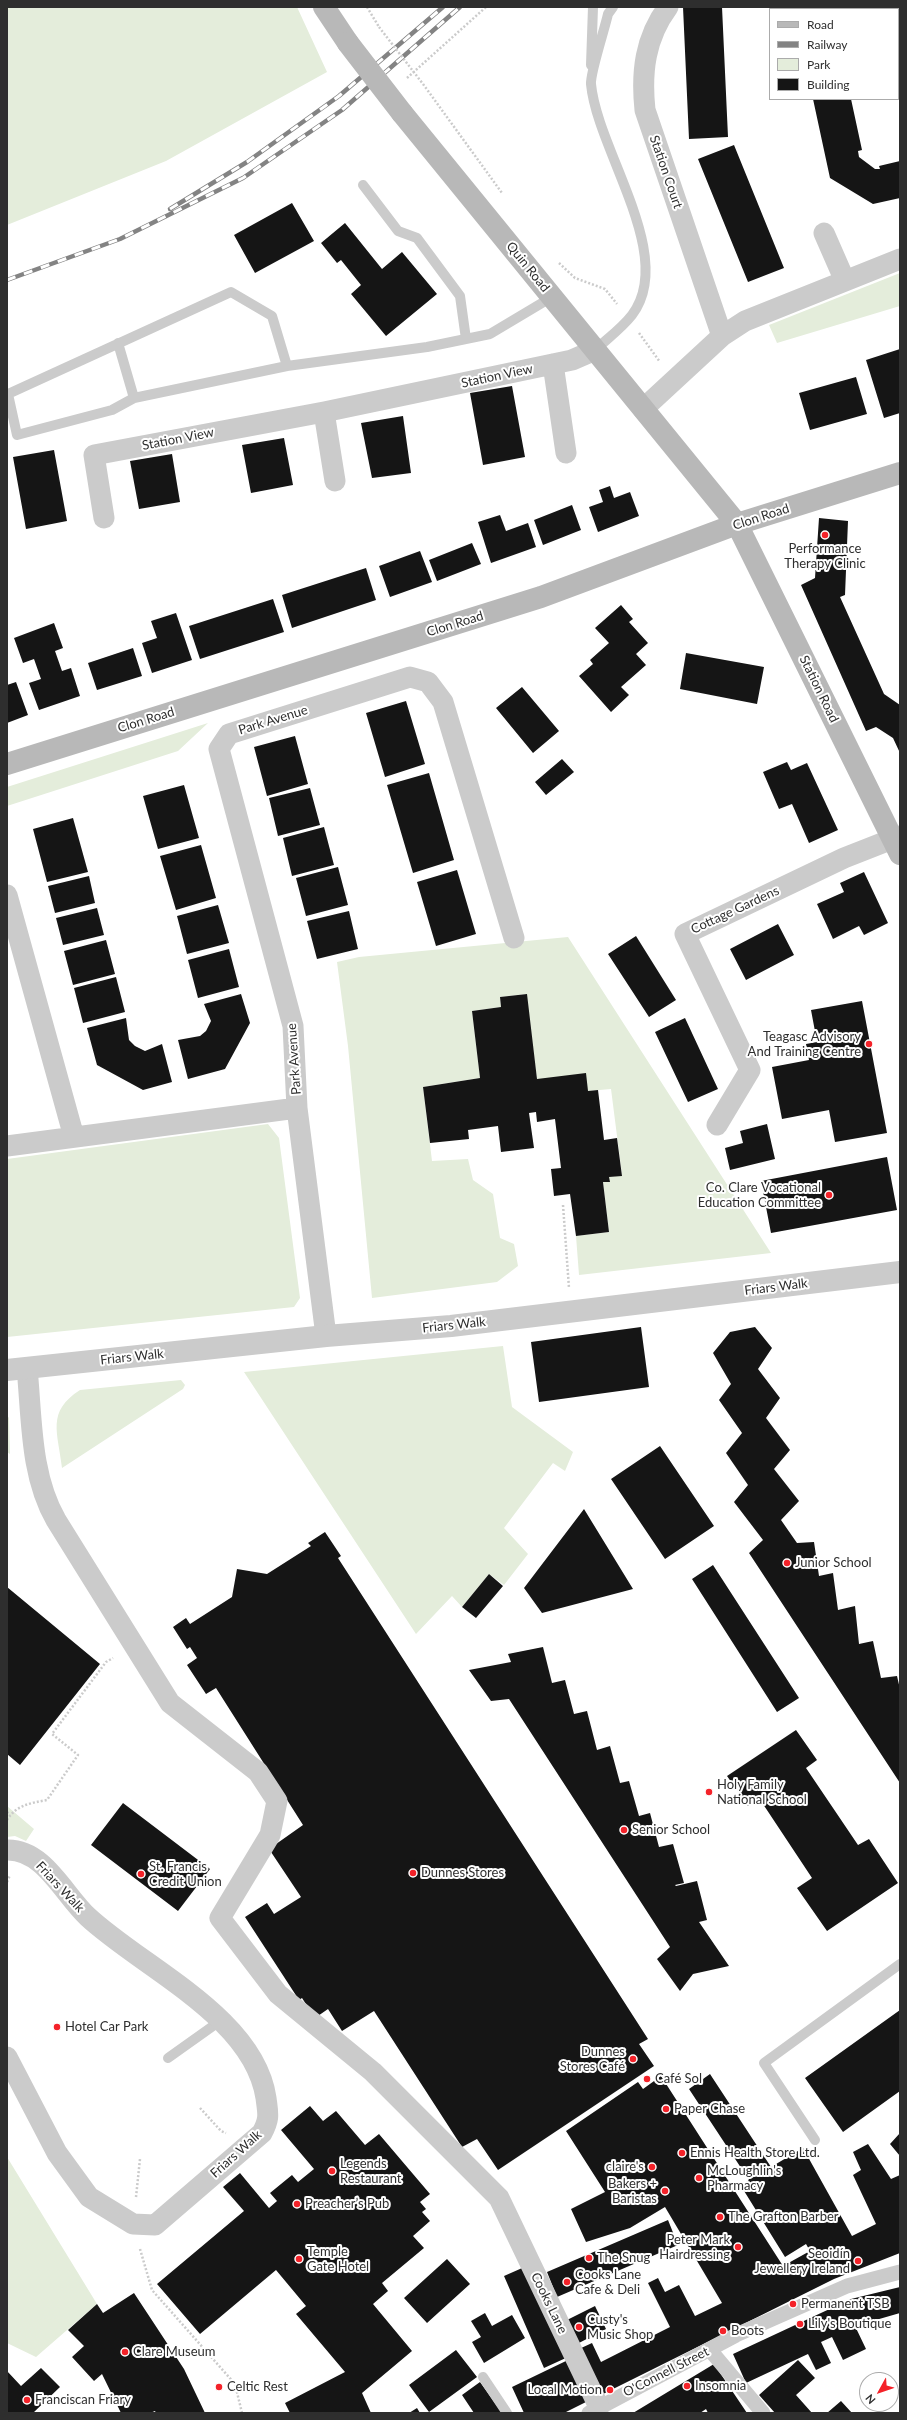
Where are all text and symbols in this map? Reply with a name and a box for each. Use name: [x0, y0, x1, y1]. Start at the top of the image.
legend: [769, 8, 899, 100]
text: Road: [807, 17, 834, 32]
text: Railway: [807, 37, 847, 52]
text: Park: [807, 57, 830, 72]
text: Building: [807, 77, 850, 92]
street label: Station Court: [646, 133, 686, 211]
street label: Quin Road: [503, 239, 553, 295]
street label: Station View: [460, 361, 534, 391]
street label: Station View: [141, 424, 215, 454]
street label: Clon Road: [731, 501, 791, 533]
marker: Performance Therapy Clinic: [820, 530, 830, 540]
place label: Performance Therapy Clinic: [784, 541, 866, 572]
street label: Clon Road: [425, 608, 485, 640]
street label: Station Road: [796, 653, 842, 725]
street label: Park Avenue: [236, 702, 310, 738]
street label: Clon Road: [116, 704, 176, 736]
street label: Cottage Gardens: [688, 883, 782, 937]
street label: Park Avenue: [284, 1023, 304, 1095]
place label: Teagasc Advisory And Training Centre: [748, 1029, 861, 1060]
marker: Teagasc Advisory And Training Centre: [864, 1039, 874, 1049]
place label: Co. Clare Vocational Education Committee: [698, 1180, 821, 1211]
marker: Co. Clare Vocational Education Committee: [824, 1190, 834, 1200]
street label: Friars Walk: [743, 1275, 809, 1299]
street label: Friars Walk: [422, 1314, 486, 1336]
street label: Friars Walk: [100, 1346, 164, 1368]
place label: Junior School: [795, 1555, 872, 1571]
marker: Junior School: [782, 1558, 792, 1568]
place label: Holy Family National School: [717, 1777, 807, 1808]
marker: Holy Family National School: [704, 1787, 714, 1797]
place label: Senior School: [632, 1822, 710, 1838]
marker: Senior School: [619, 1825, 629, 1835]
street label: Friars Walk: [33, 1858, 87, 1916]
place label: St. Francis Credit Union: [149, 1859, 222, 1890]
place label: Dunnes Stores: [421, 1865, 504, 1881]
marker: Dunnes Stores: [408, 1868, 418, 1878]
marker: St. Francis Credit Union: [136, 1869, 146, 1879]
place label: Hotel Car Park: [65, 2019, 148, 2035]
marker: Hotel Car Park: [52, 2022, 62, 2032]
place label: Dunnes Stores Café: [560, 2044, 625, 2075]
marker: Dunnes Stores Café: [628, 2054, 638, 2064]
place label: Café Sol: [655, 2071, 702, 2087]
marker: Café Sol: [642, 2074, 652, 2084]
place label: Paper Chase: [674, 2101, 745, 2117]
marker: Paper Chase: [661, 2104, 671, 2114]
street label: Friars Walk: [207, 2127, 265, 2181]
place label: Ennis Health Store Ltd.: [690, 2145, 820, 2161]
marker: Ennis Health Store Ltd.: [677, 2148, 687, 2158]
place label: Legends Restaurant: [340, 2156, 401, 2187]
place label: claire's: [606, 2159, 644, 2175]
marker: claire's: [647, 2162, 657, 2172]
place label: McLoughlin's Pharmacy: [707, 2163, 781, 2194]
marker: Legends Restaurant: [327, 2166, 337, 2176]
marker: McLoughlin's Pharmacy: [694, 2173, 704, 2183]
place label: Bakers + Baristas: [608, 2176, 657, 2207]
marker: Bakers + Baristas: [660, 2186, 670, 2196]
place label: Preacher’s Pub: [305, 2196, 389, 2212]
marker: Preacher’s Pub: [292, 2199, 302, 2209]
place label: The Grafton Barber: [728, 2209, 839, 2225]
marker: The Grafton Barber: [715, 2212, 725, 2222]
place label: Peter Mark Hairdressing: [659, 2232, 730, 2263]
marker: Peter Mark Hairdressing: [733, 2242, 743, 2252]
place label: Temple Gate Hotel: [307, 2244, 369, 2275]
place label: Seoidín Jewellery Ireland: [754, 2246, 850, 2277]
place label: The Snug: [597, 2250, 650, 2266]
marker: The Snug: [584, 2253, 594, 2263]
marker: Temple Gate Hotel: [294, 2254, 304, 2264]
marker: Seoidín Jewellery Ireland: [853, 2256, 863, 2266]
place label: Cooks Lane Cafe & Deli: [575, 2267, 641, 2298]
street label: Cooks Lane: [527, 2270, 571, 2336]
marker: Cooks Lane Cafe & Deli: [562, 2277, 572, 2287]
place label: Permanent TSB: [801, 2296, 890, 2312]
marker: Permanent TSB: [788, 2299, 798, 2309]
place label: Custy's Music Shop: [587, 2312, 653, 2343]
place label: Lily's Boutique: [808, 2316, 891, 2332]
marker: Lily's Boutique: [795, 2319, 805, 2329]
marker: Custy's Music Shop: [574, 2322, 584, 2332]
place label: Boots: [731, 2323, 764, 2339]
marker: Boots: [718, 2326, 728, 2336]
place label: Clare Museum: [133, 2344, 216, 2360]
street label: O'Connell Street: [621, 2344, 711, 2400]
marker: Clare Museum: [120, 2347, 130, 2357]
north arrow: [859, 2372, 899, 2412]
place label: Insomnia: [695, 2378, 746, 2394]
place label: Celtic Rest: [227, 2379, 288, 2395]
marker: Insomnia: [682, 2381, 692, 2391]
marker: Celtic Rest: [214, 2382, 224, 2392]
place label: Local Motion: [528, 2382, 602, 2398]
marker: Local Motion: [605, 2385, 615, 2395]
place label: Franciscan Friary: [35, 2392, 131, 2408]
text: N: [862, 2392, 878, 2407]
marker: Franciscan Friary: [22, 2395, 32, 2405]

